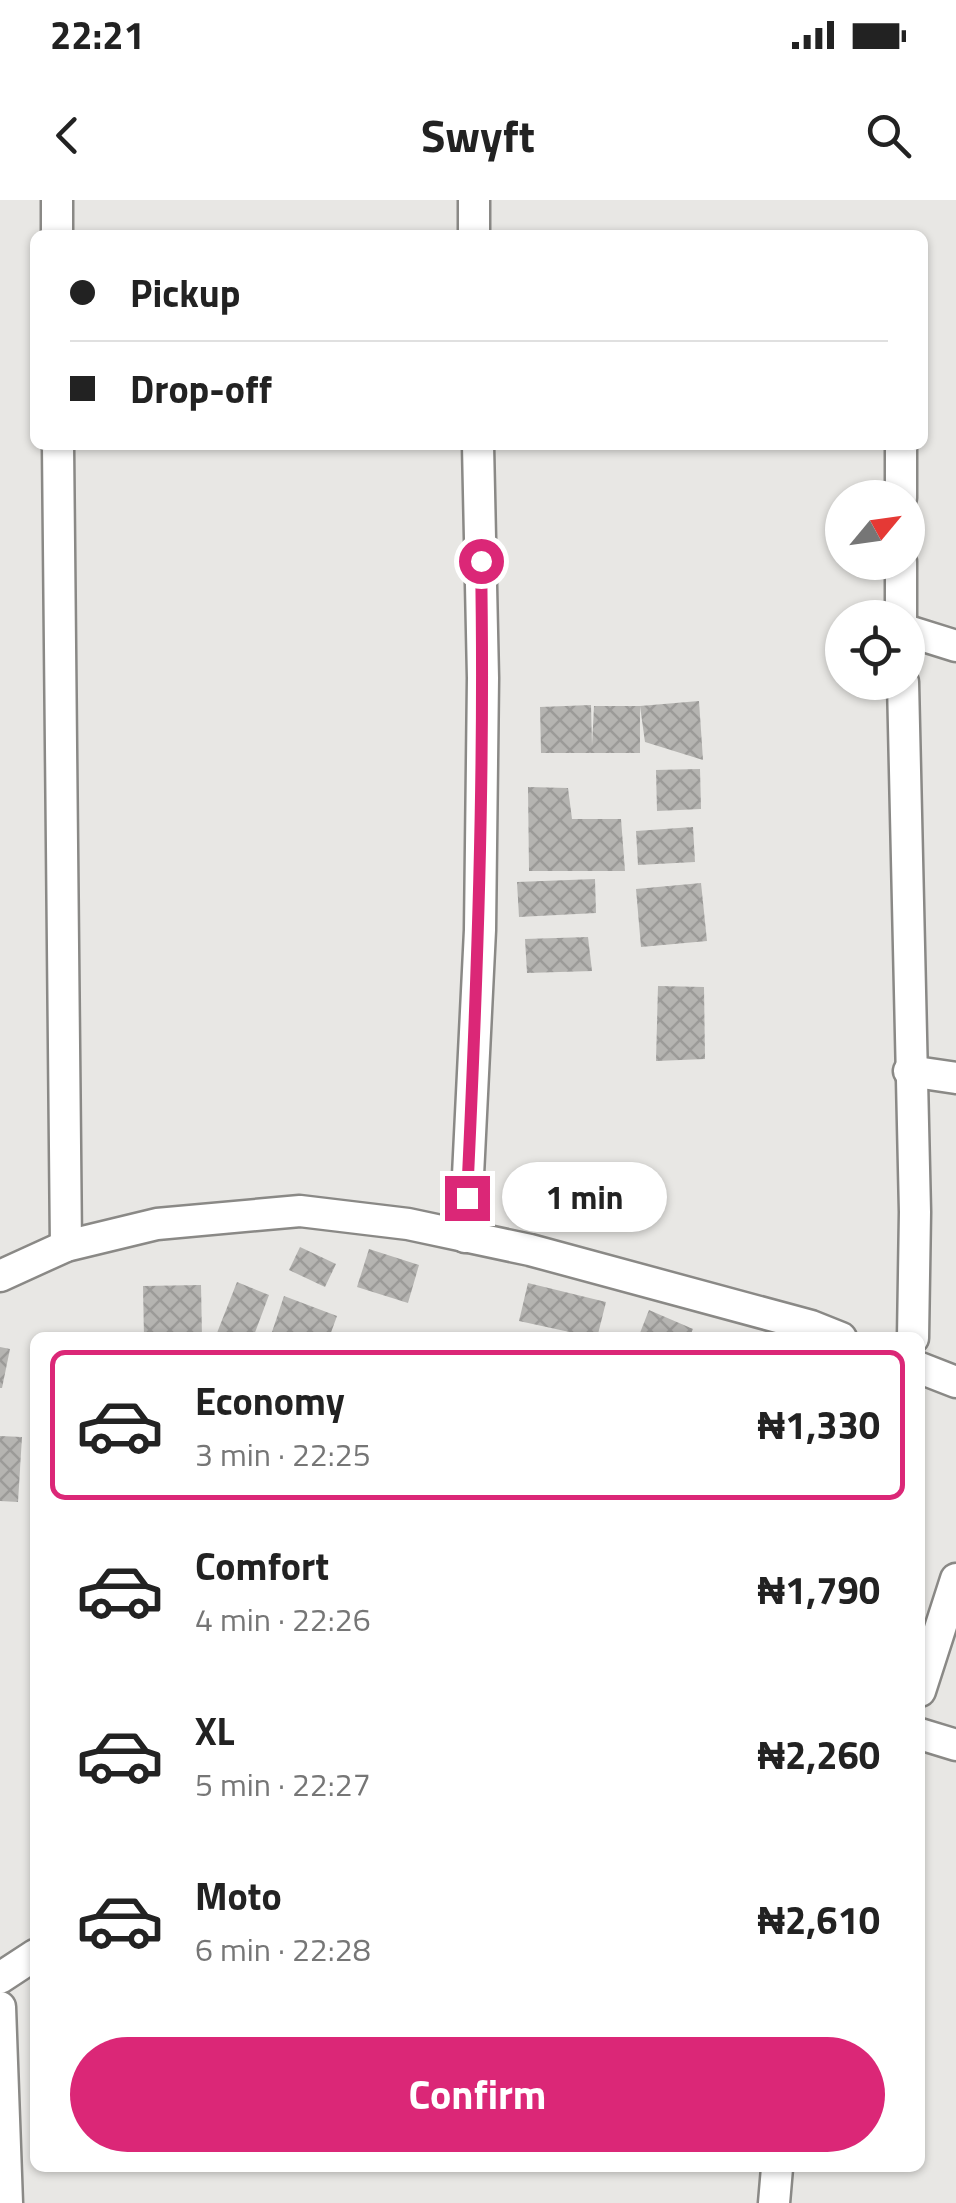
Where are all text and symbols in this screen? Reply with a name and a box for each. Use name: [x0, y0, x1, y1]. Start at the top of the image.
text: 22:21: [50, 6, 145, 64]
text: Swyft: [421, 101, 535, 169]
icon: back: [40, 108, 95, 163]
icon: search: [861, 108, 916, 163]
text: Pickup: [130, 264, 240, 322]
text: Drop-off: [130, 360, 272, 418]
north arrow: [825, 480, 925, 580]
map controls: [825, 480, 925, 700]
route start: [459, 539, 504, 584]
button: locate: [825, 600, 925, 700]
callout: 1 min: [502, 1163, 667, 1233]
text: 1 min: [546, 1173, 623, 1221]
route end: [445, 1176, 490, 1221]
text: Economy: [195, 1372, 345, 1430]
icon: car: [75, 1380, 165, 1470]
text: ₦1,330: [757, 1396, 880, 1454]
text: 3 min · 22:25: [195, 1430, 371, 1478]
text: Comfort: [195, 1537, 329, 1595]
icon: car: [75, 1545, 165, 1635]
text: ₦1,790: [757, 1561, 880, 1619]
text: 4 min · 22:26: [195, 1595, 371, 1643]
text: XL: [195, 1702, 235, 1760]
icon: car: [75, 1710, 165, 1800]
text: ₦2,260: [757, 1726, 880, 1784]
text: 5 min · 22:27: [195, 1760, 371, 1808]
text: Moto: [195, 1867, 282, 1925]
icon: car: [75, 1875, 165, 1965]
text: ₦2,610: [757, 1891, 880, 1949]
text: 6 min · 22:28: [195, 1925, 371, 1973]
button: Confirm: [70, 2037, 885, 2152]

